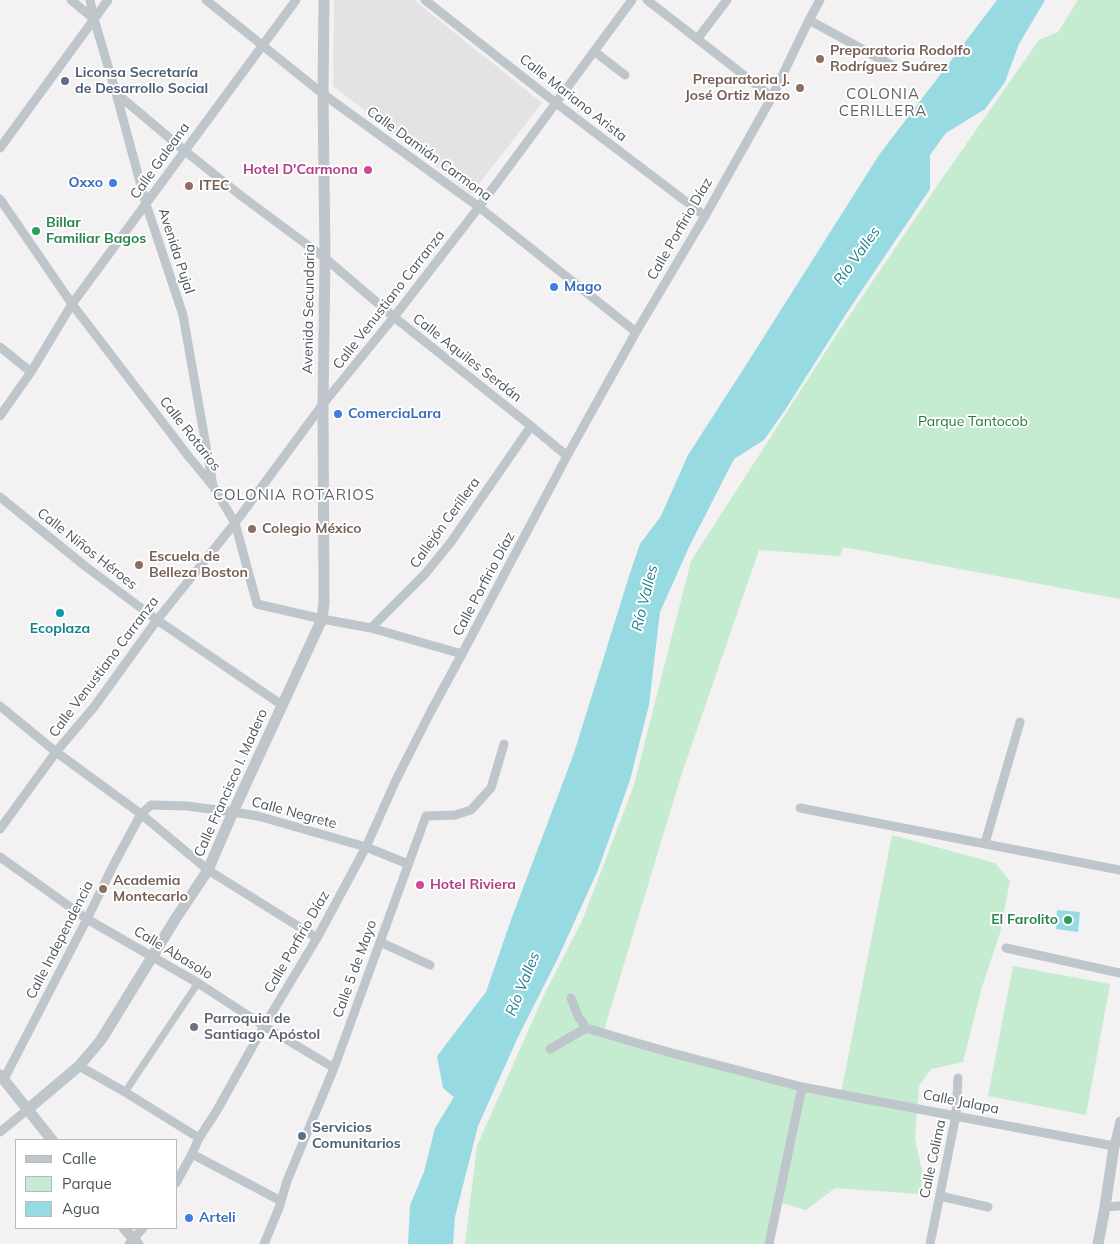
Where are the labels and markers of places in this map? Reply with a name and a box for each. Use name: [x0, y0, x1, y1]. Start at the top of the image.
place label: Preparatoria Rodolfo Rodríguez Suárez: [830, 43, 971, 75]
marker: Preparatoria Rodolfo Rodríguez Suárez: [814, 53, 826, 65]
place label: Liconsa Secretaría de Desarrollo Social: [75, 65, 208, 98]
place label: Preparatoria J. José Ortiz Mazo: [685, 72, 790, 104]
marker: Liconsa Secretaría de Desarrollo Social: [59, 75, 71, 87]
marker: Preparatoria J. José Ortiz Mazo: [794, 82, 806, 94]
place label: Hotel D'Carmona: [243, 162, 358, 178]
marker: Hotel D'Carmona: [362, 164, 374, 176]
place label: Oxxo: [69, 175, 103, 191]
marker: Oxxo: [107, 177, 119, 189]
place label: ITEC: [199, 178, 230, 194]
marker: ITEC: [183, 180, 195, 192]
place label: Billar Familiar Bagos: [46, 215, 146, 248]
marker: Billar Familiar Bagos: [30, 225, 42, 237]
place label: Mago: [564, 279, 602, 295]
marker: Mago: [548, 281, 560, 293]
place label: ComerciaLara: [348, 406, 441, 422]
marker: ComerciaLara: [332, 408, 344, 420]
place label: Colegio México: [262, 521, 362, 537]
marker: Colegio México: [246, 523, 258, 535]
place label: Escuela de Belleza Boston: [149, 549, 248, 582]
marker: Escuela de Belleza Boston: [133, 559, 145, 571]
marker: Ecoplaza: [54, 607, 66, 619]
place label: Ecoplaza: [30, 621, 90, 637]
place label: Academia Montecarlo: [113, 873, 188, 906]
place label: Hotel Riviera: [430, 877, 516, 893]
marker: Hotel Riviera: [414, 879, 426, 891]
marker: Academia Montecarlo: [97, 883, 109, 895]
place label: El Farolito: [991, 912, 1058, 928]
marker: El Farolito: [1062, 914, 1074, 926]
place label: Parroquia de Santiago Apóstol: [204, 1011, 320, 1044]
marker: Parroquia de Santiago Apóstol: [188, 1021, 200, 1033]
place label: Servicios Comunitarios: [312, 1120, 401, 1152]
marker: Servicios Comunitarios: [296, 1130, 308, 1142]
place label: Arteli: [199, 1210, 236, 1226]
marker: Arteli: [183, 1212, 195, 1224]

